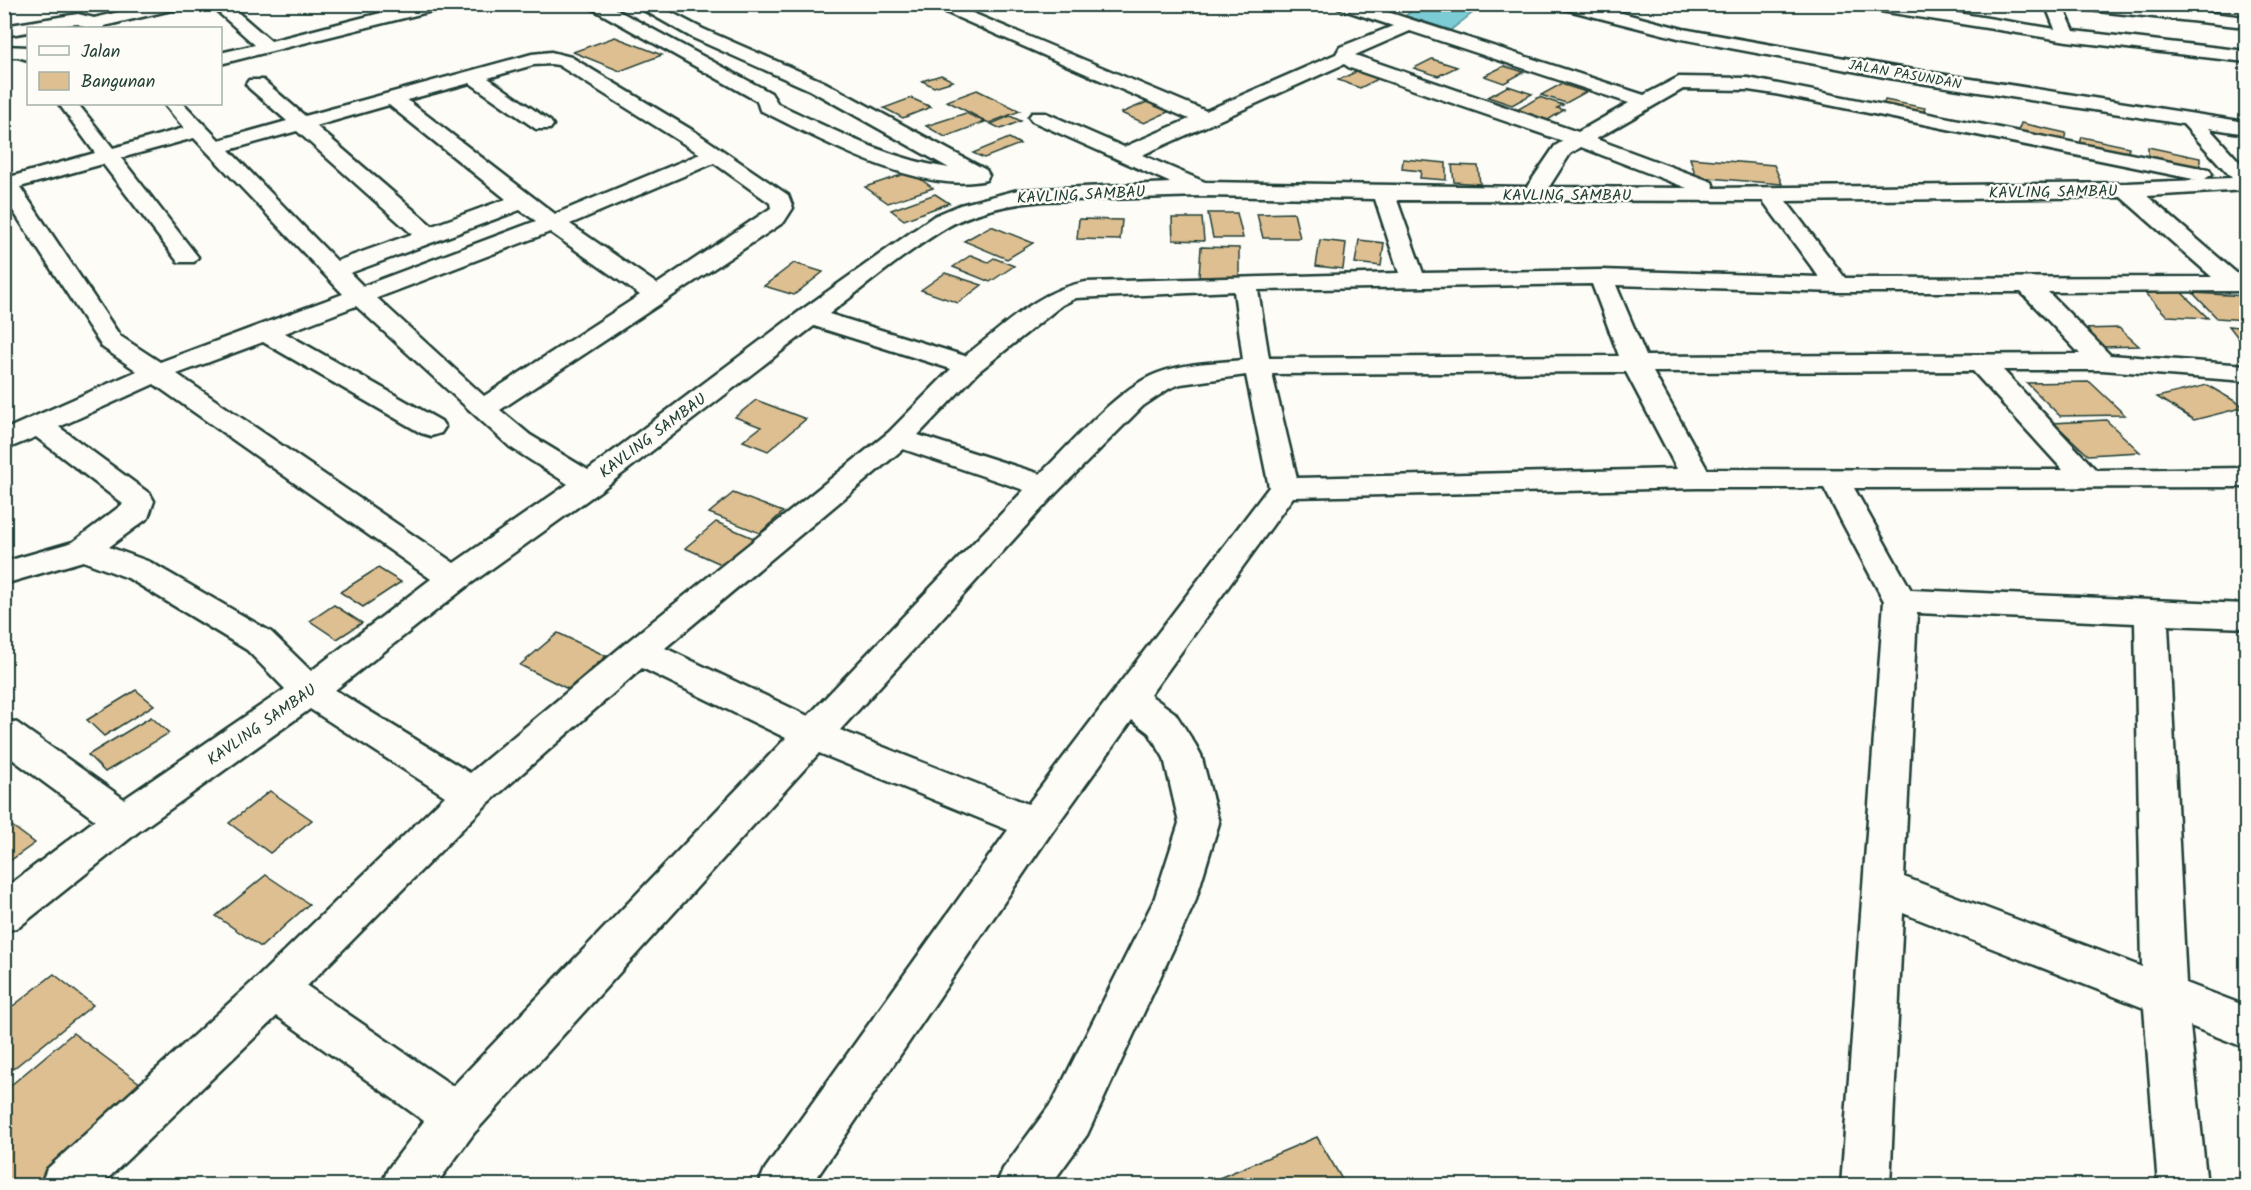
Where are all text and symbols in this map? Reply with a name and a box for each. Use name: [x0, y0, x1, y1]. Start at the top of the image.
legend: [27, 27, 222, 105]
text: Jalan: [81, 38, 120, 67]
street label: JALAN PASUNDAN: [1846, 54, 1964, 96]
text: Bangunan: [81, 68, 155, 97]
street label: KAVLING SAMBAU: [1988, 179, 2118, 206]
street label: KAVLING SAMBAU: [1016, 180, 1146, 211]
street label: KAVLING SAMBAU: [1503, 183, 1632, 208]
street label: KAVLING SAMBAU: [594, 387, 712, 485]
street label: KAVLING SAMBAU: [202, 678, 322, 772]

